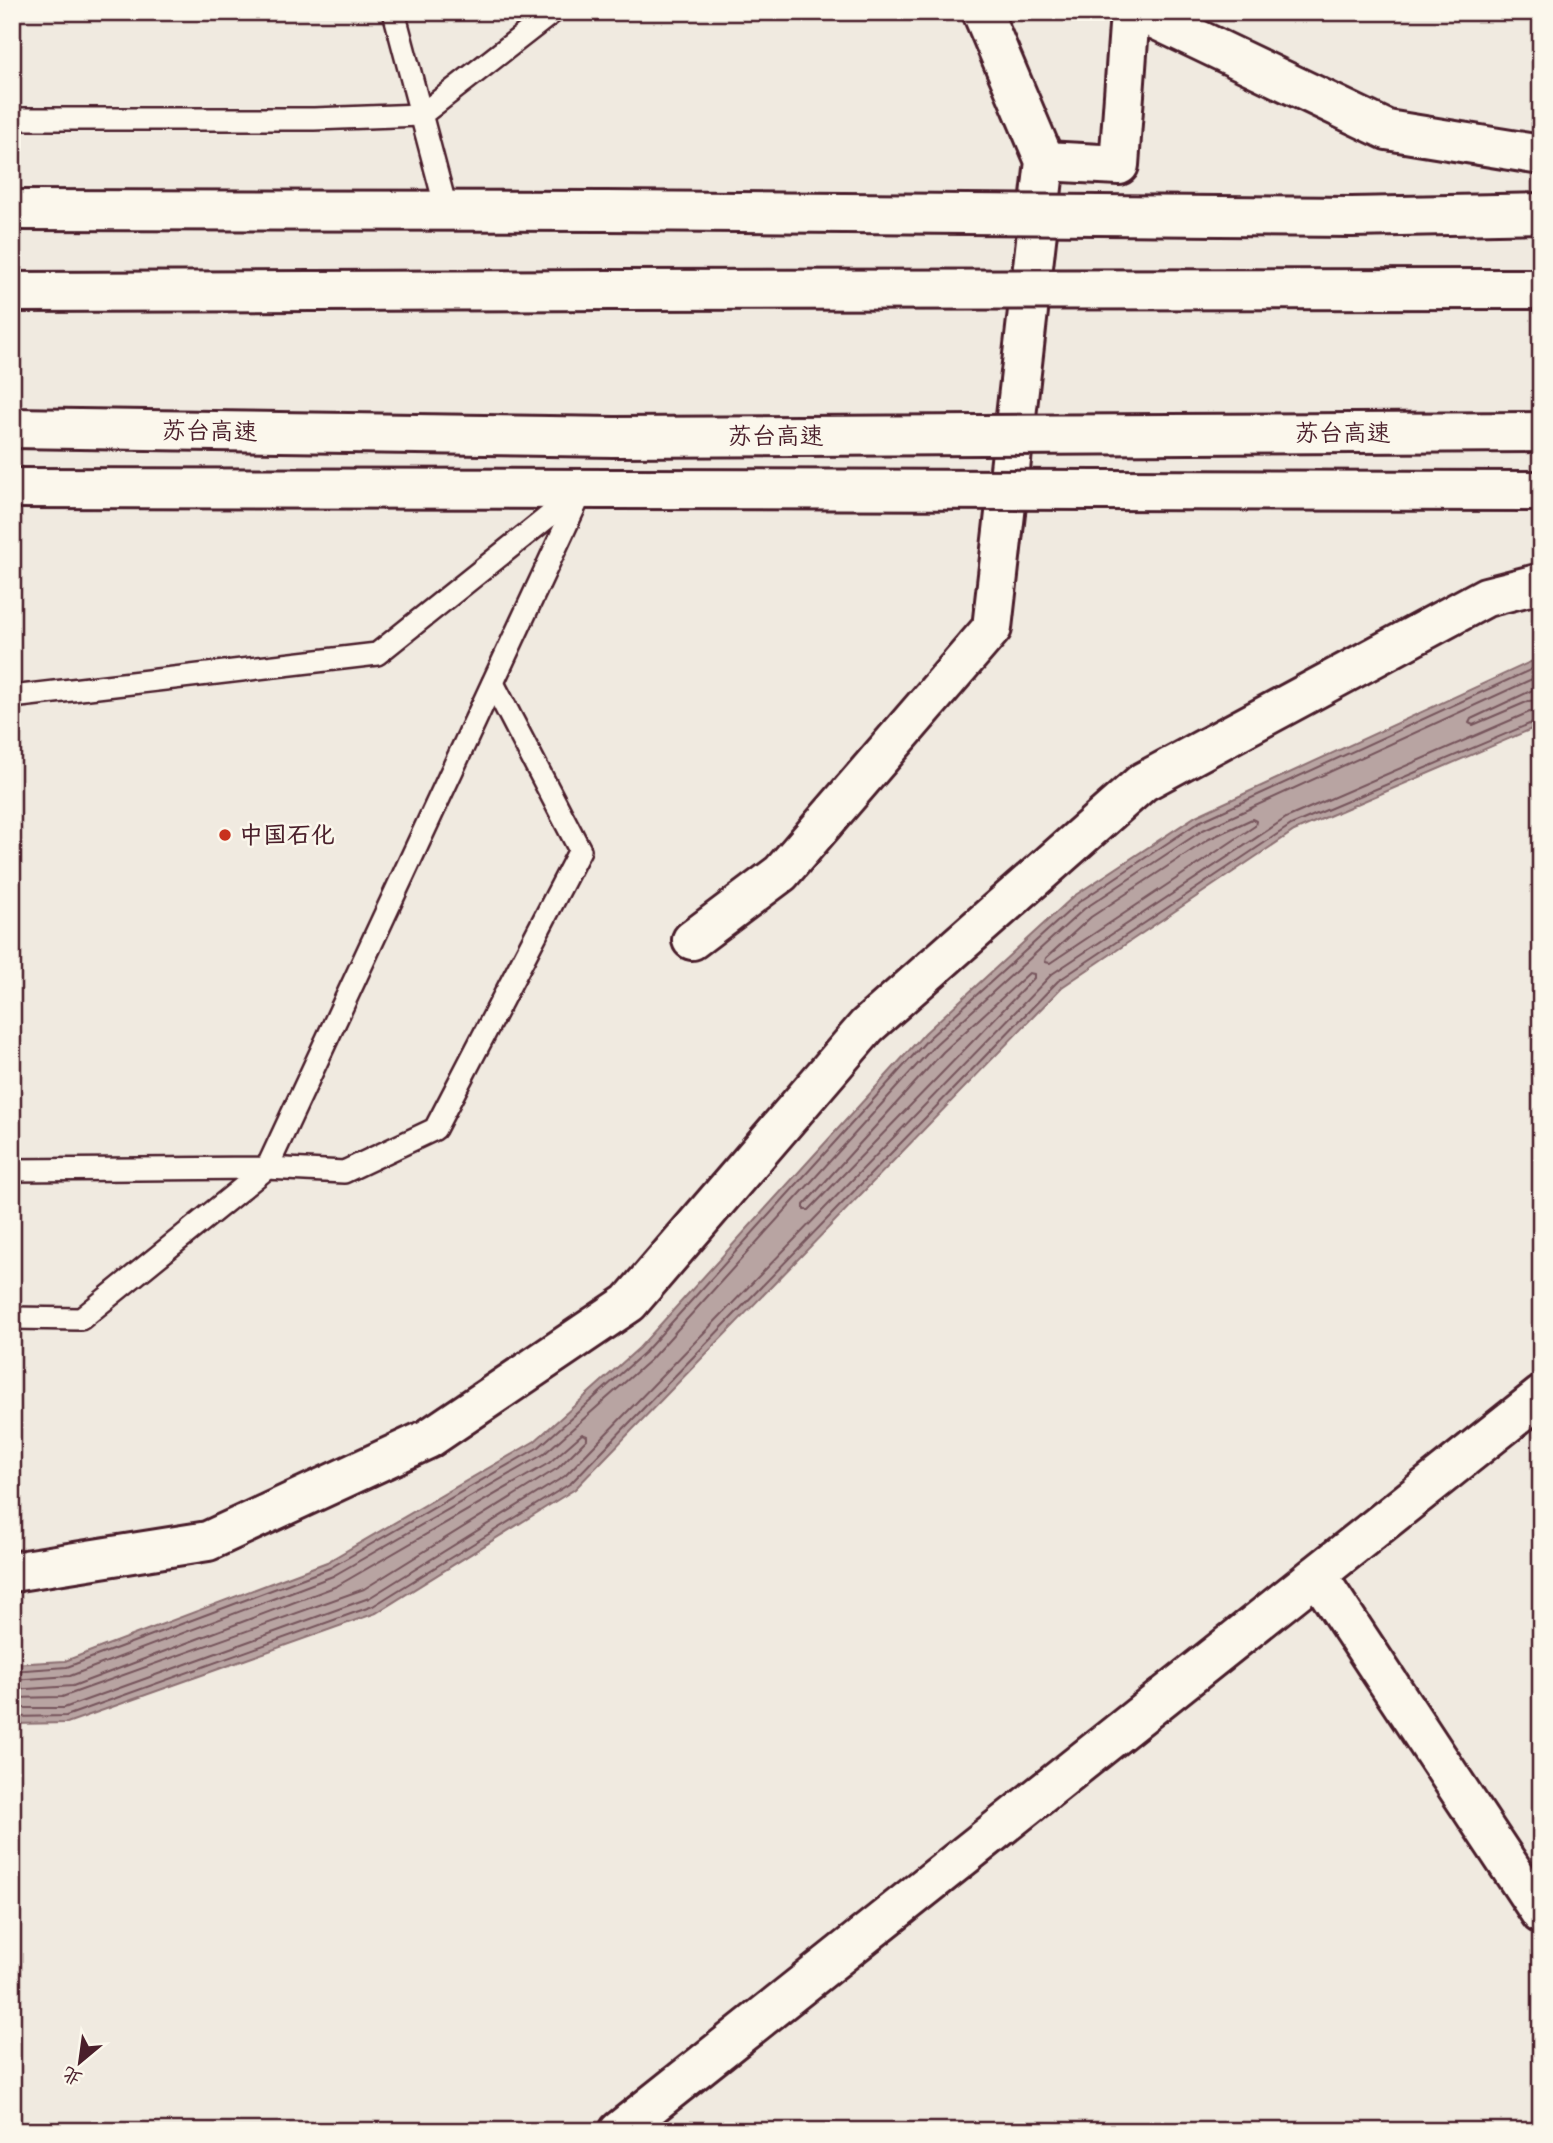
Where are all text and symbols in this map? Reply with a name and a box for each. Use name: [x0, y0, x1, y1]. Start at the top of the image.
street label: 苏台高速: [162, 414, 258, 450]
street label: 苏台高速: [1295, 417, 1391, 451]
street label: 苏台高速: [728, 420, 824, 454]
place label: 中国石化: [239, 819, 335, 853]
marker: 中国石化: [217, 827, 233, 843]
north arrow: [46, 2028, 116, 2098]
text: 北: [58, 2059, 87, 2092]

